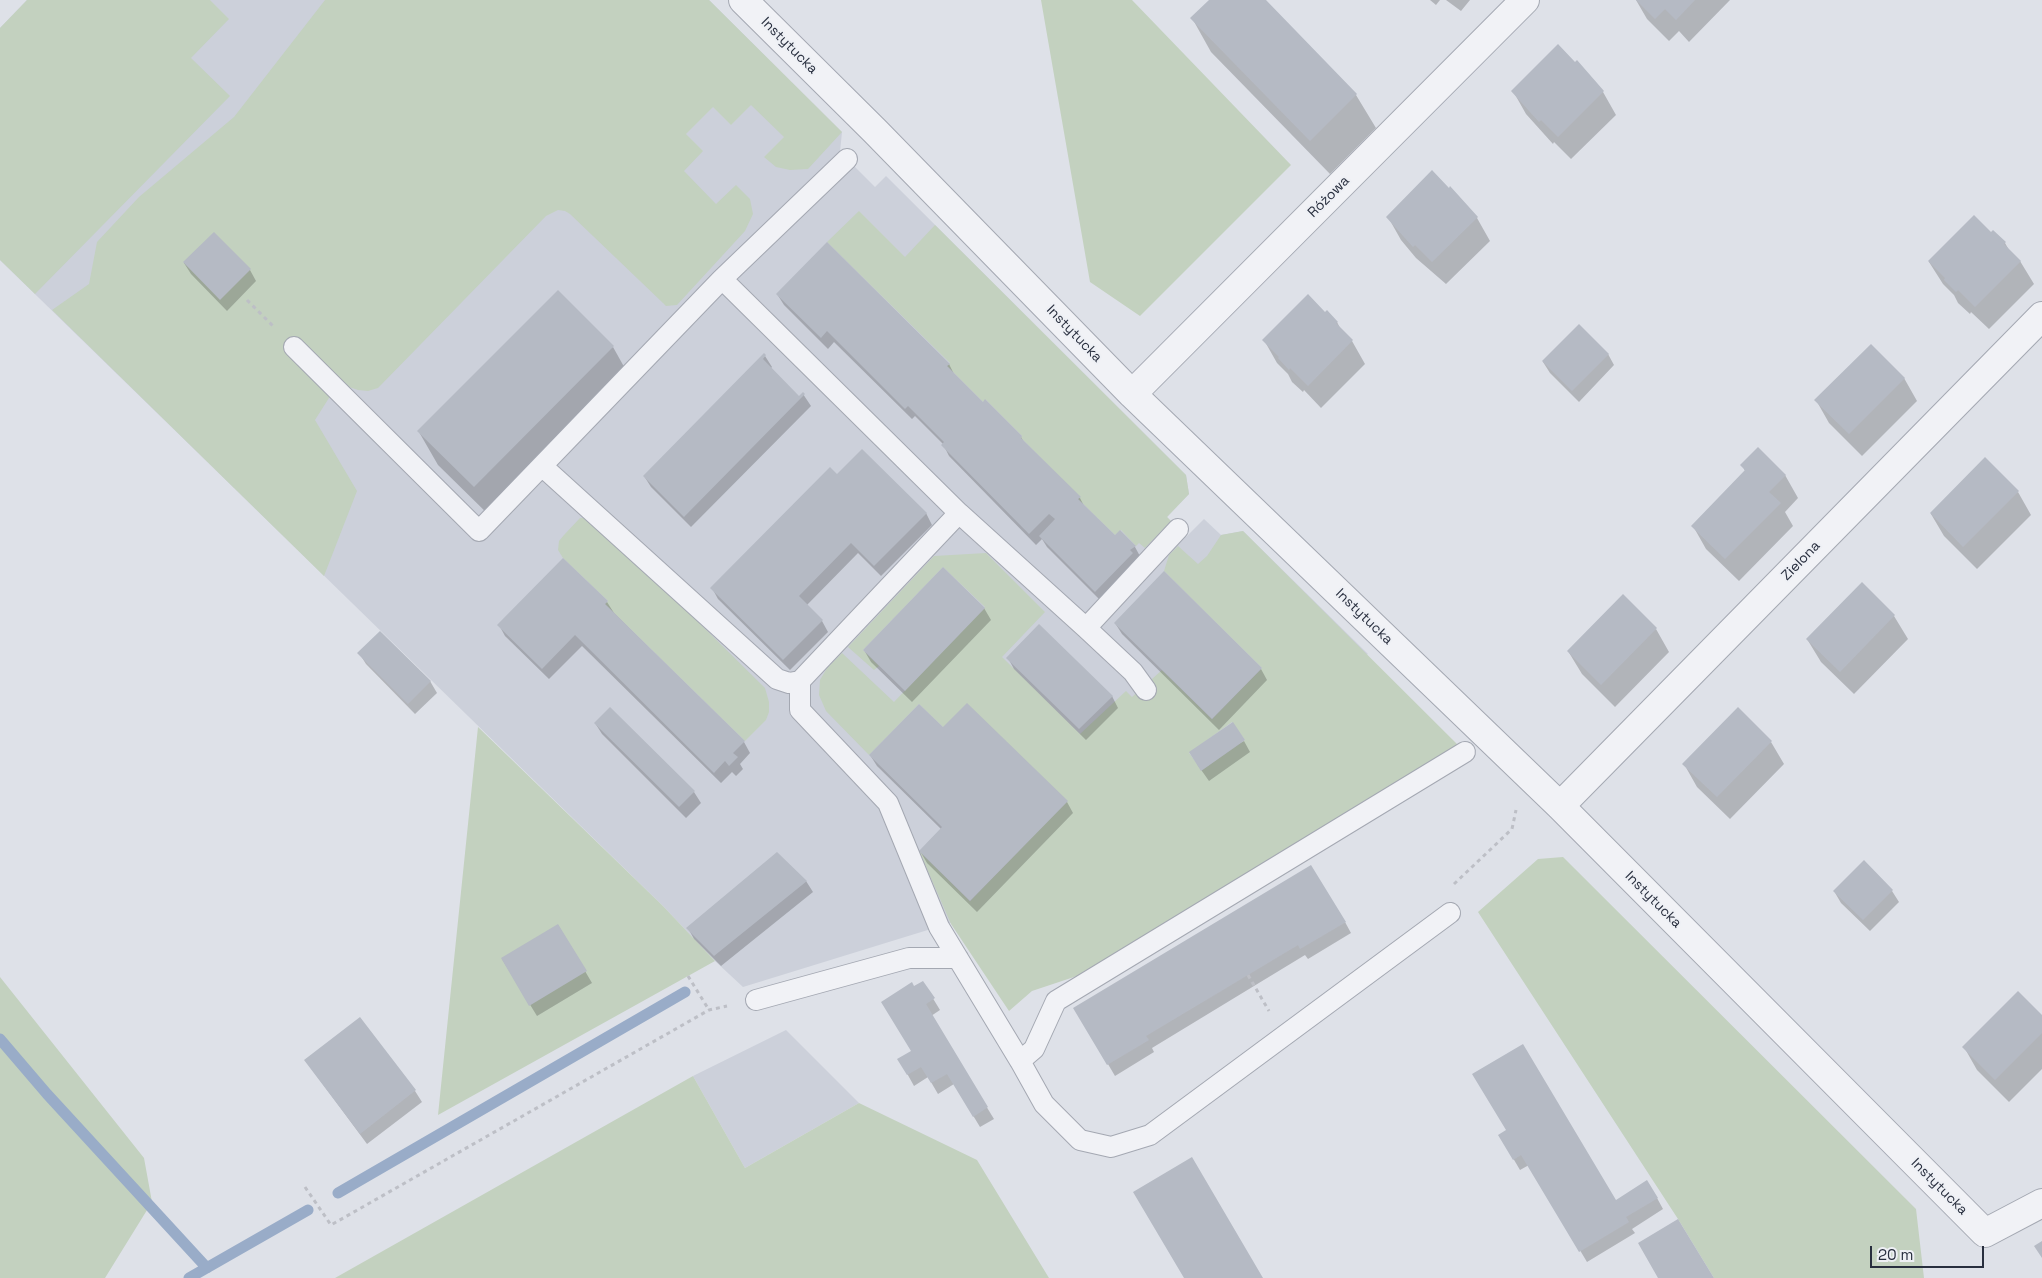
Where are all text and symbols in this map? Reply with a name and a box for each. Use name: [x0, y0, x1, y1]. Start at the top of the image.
street label: Instytucka: [757, 14, 821, 78]
street label: Różowa: [1305, 173, 1353, 221]
street label: Instytucka: [1043, 302, 1105, 366]
street label: Zielona: [1778, 538, 1824, 584]
street label: Instytucka: [1332, 586, 1396, 648]
street label: Instytucka: [1621, 868, 1685, 932]
street label: Instytucka: [1907, 1155, 1971, 1219]
scale bar: [1872, 1236, 1986, 1268]
text: 20 m: [1878, 1245, 1913, 1264]

